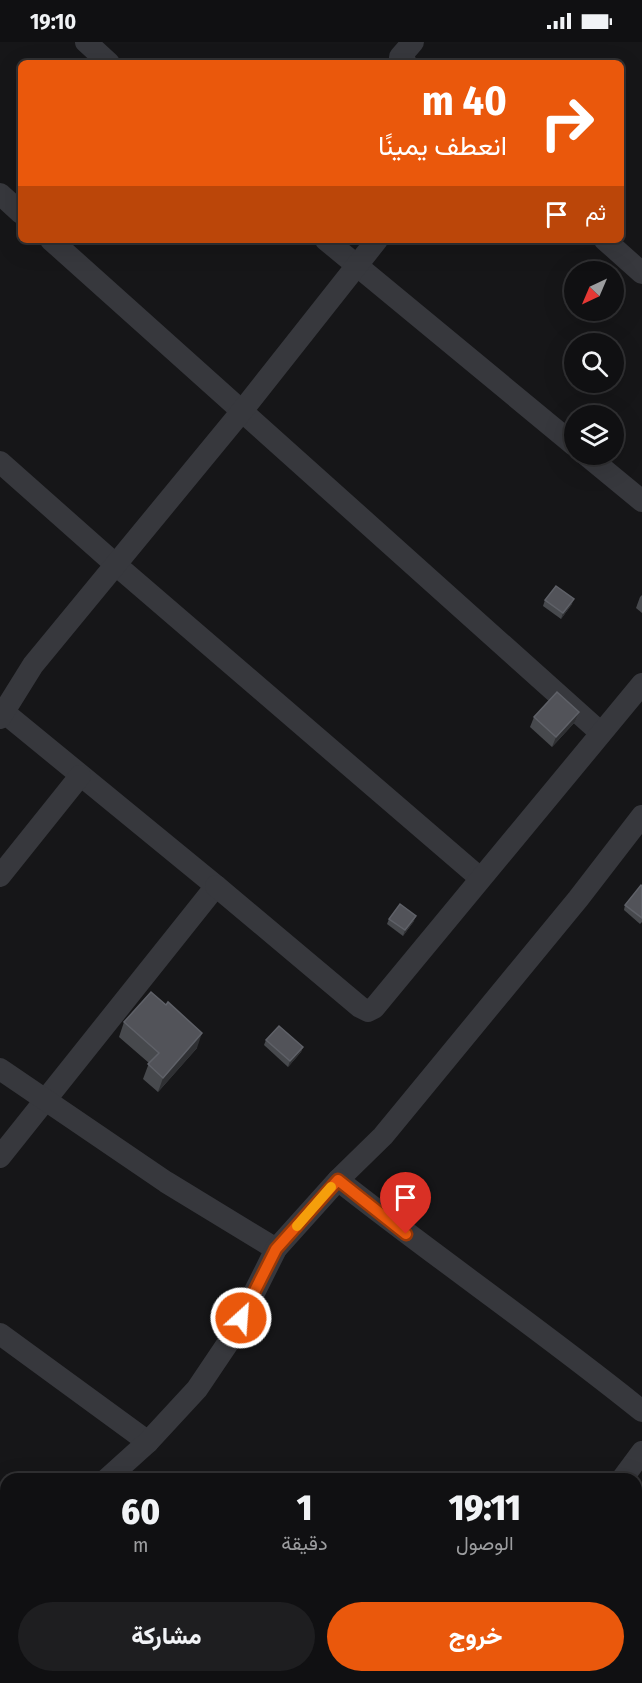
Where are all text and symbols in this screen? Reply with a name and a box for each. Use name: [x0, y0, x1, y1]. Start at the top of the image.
text: 19:10: [30, 8, 76, 35]
text: 40 m: [422, 76, 507, 126]
icon: right: [528, 84, 606, 162]
text: انعطف يمينًا: [378, 130, 507, 162]
icon: arrive: [540, 198, 573, 231]
text: ثم: [585, 199, 606, 226]
north arrow: [564, 261, 624, 321]
map controls: [564, 261, 624, 465]
button: search: [564, 333, 624, 393]
button: layers: [564, 405, 624, 465]
pin: [380, 1172, 431, 1234]
icon: arrive: [389, 1181, 422, 1214]
position arrow: [209, 1286, 273, 1350]
text: 1: [297, 1486, 312, 1530]
text: 19:11: [449, 1486, 521, 1530]
text: 60: [121, 1490, 160, 1534]
text: دقيقة: [281, 1531, 328, 1555]
text: الوصول: [456, 1531, 514, 1555]
text: m: [133, 1533, 148, 1557]
button: مشاركة: [18, 1602, 315, 1671]
button: خروج: [327, 1602, 624, 1671]

